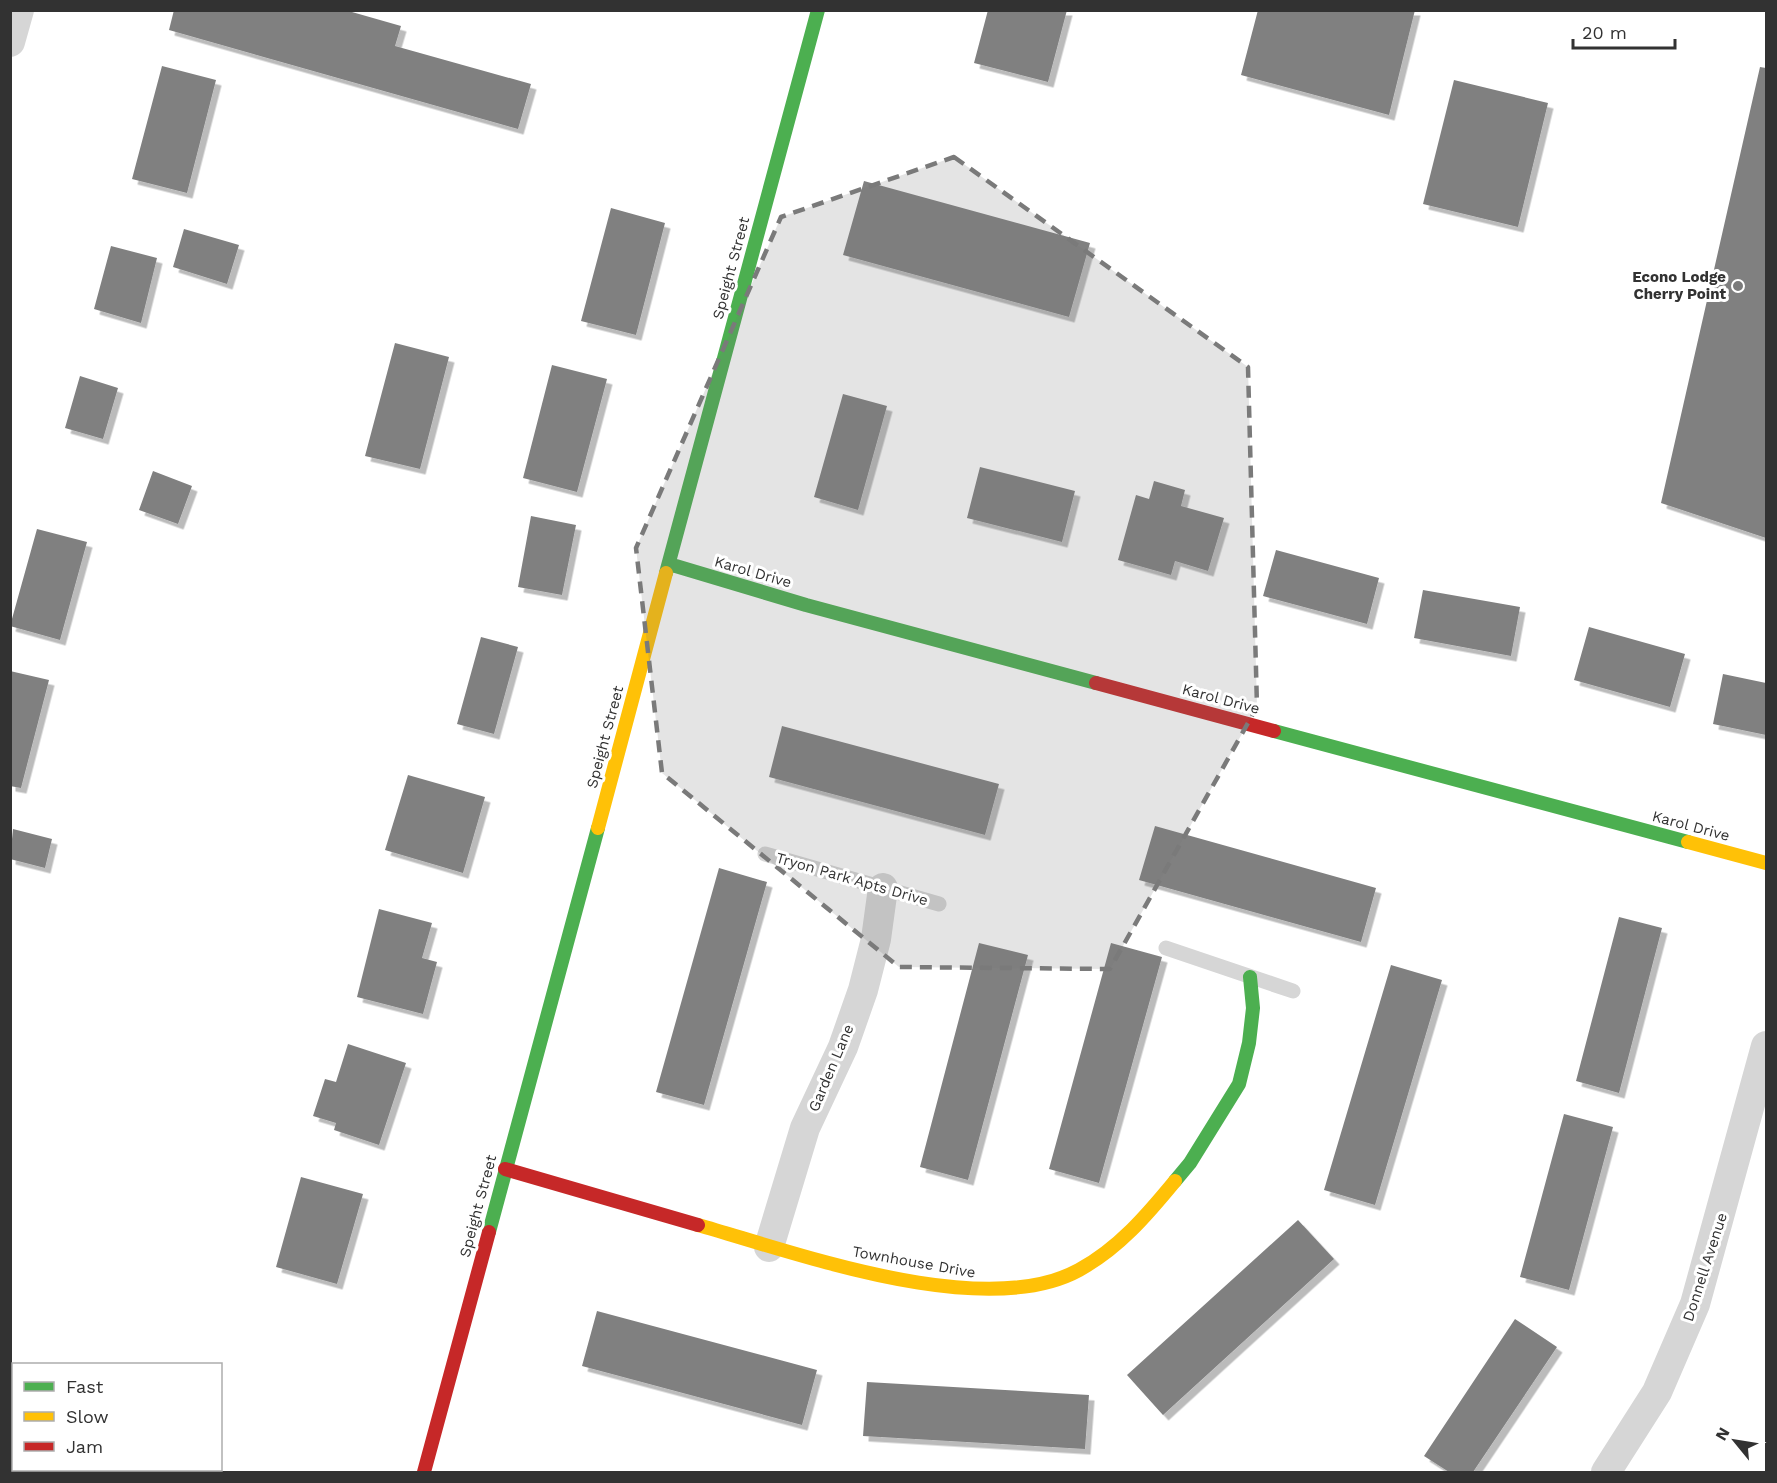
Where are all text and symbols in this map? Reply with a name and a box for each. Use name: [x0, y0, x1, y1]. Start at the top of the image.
scale bar: [1573, 12, 1675, 50]
text: 20 m: [1582, 22, 1627, 43]
street label: Speight Street: [709, 214, 754, 321]
place label: Econo Lodge Cherry Point: [1632, 268, 1726, 303]
marker: Econo Lodge Cherry Point: [1731, 279, 1745, 293]
street label: Karol Drive: [712, 552, 794, 592]
street label: Karol Drive: [1180, 680, 1262, 718]
street label: Speight Street: [583, 683, 628, 790]
street label: Karol Drive: [1650, 807, 1732, 845]
street label: Tryon Park Apts Drive: [774, 849, 930, 909]
street label: Garden Lane: [805, 1022, 857, 1114]
street label: Speight Street: [456, 1152, 501, 1259]
street label: Donnell Avenue: [1679, 1210, 1731, 1324]
street label: Townhouse Drive: [851, 1242, 977, 1282]
legend: [12, 1363, 222, 1471]
text: Fast: [66, 1376, 104, 1397]
text: Slow: [66, 1406, 109, 1427]
north arrow: [1705, 1411, 1765, 1471]
text: N: [1711, 1424, 1734, 1444]
text: Jam: [66, 1436, 103, 1457]

